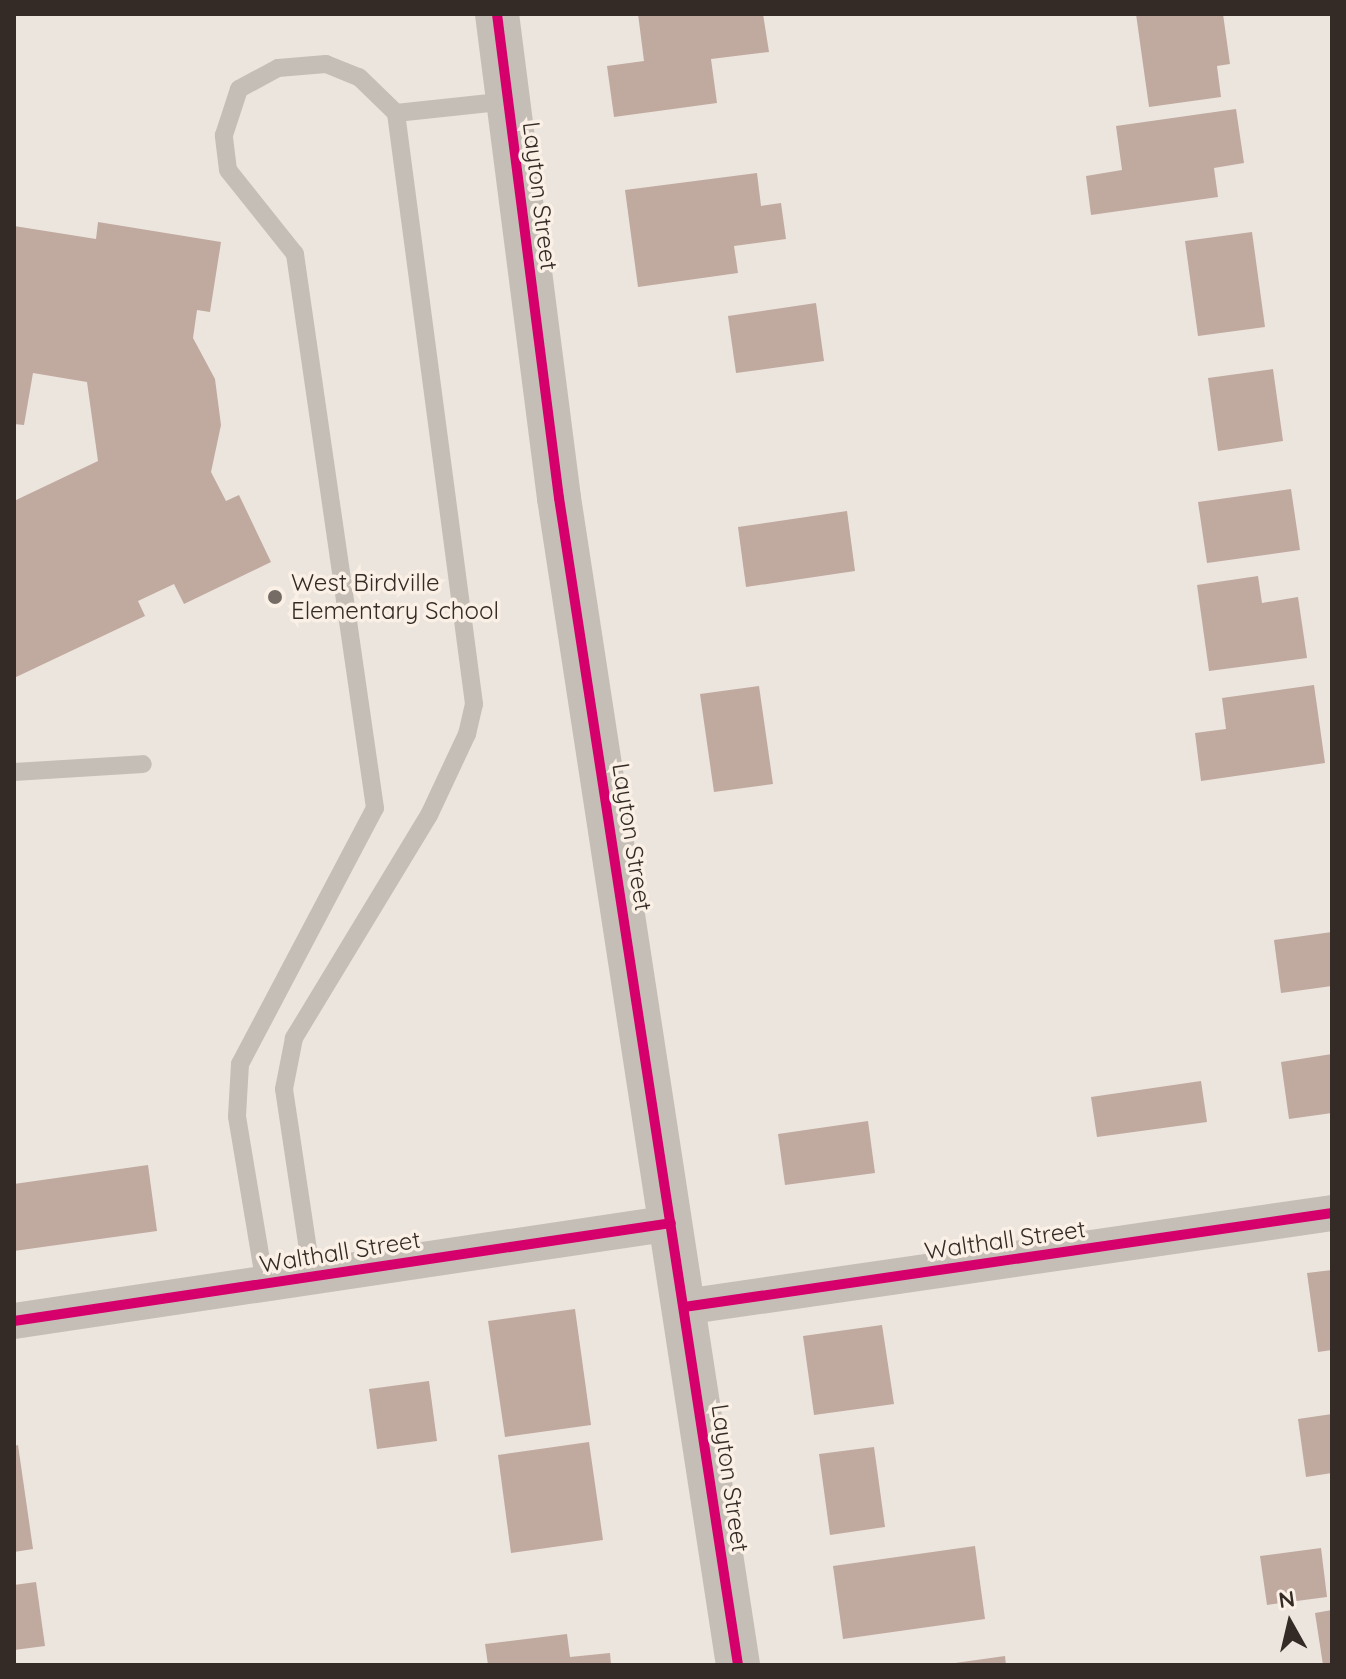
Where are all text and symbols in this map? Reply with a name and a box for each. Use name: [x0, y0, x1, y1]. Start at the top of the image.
street label: Layton Street: [517, 120, 563, 272]
place label: West Birdville Elementary School: [291, 569, 499, 625]
marker: West Birdville Elementary School: [266, 588, 284, 606]
street label: Layton Street: [606, 761, 658, 913]
street label: Walthall Street: [923, 1214, 1087, 1266]
street label: Walthall Street: [258, 1225, 422, 1279]
street label: Layton Street: [705, 1402, 755, 1554]
north arrow: [1250, 1583, 1330, 1663]
text: N: [1277, 1584, 1297, 1614]

